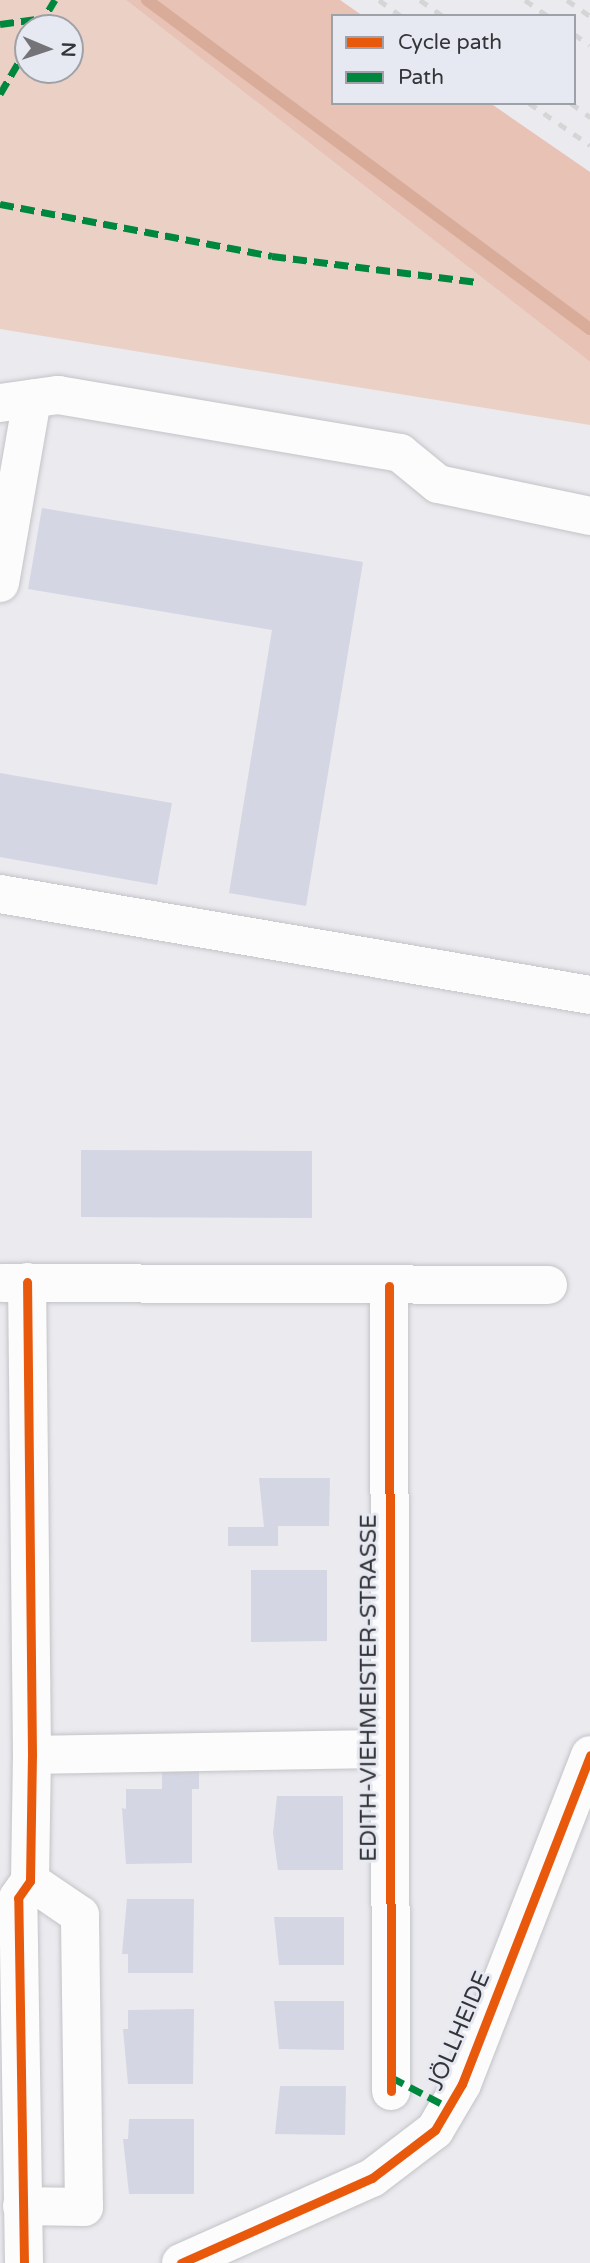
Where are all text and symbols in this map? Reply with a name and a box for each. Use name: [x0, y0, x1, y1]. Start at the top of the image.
north arrow: [14, 14, 84, 84]
legend: [331, 14, 576, 105]
text: Cycle path: [398, 30, 502, 55]
text: N: [57, 42, 79, 58]
text: Path: [398, 65, 444, 90]
street label: EDITH-VIEHMEISTER-STRASSE: [355, 1514, 383, 1862]
street label: JÖLLHEIDE: [422, 1967, 496, 2095]

